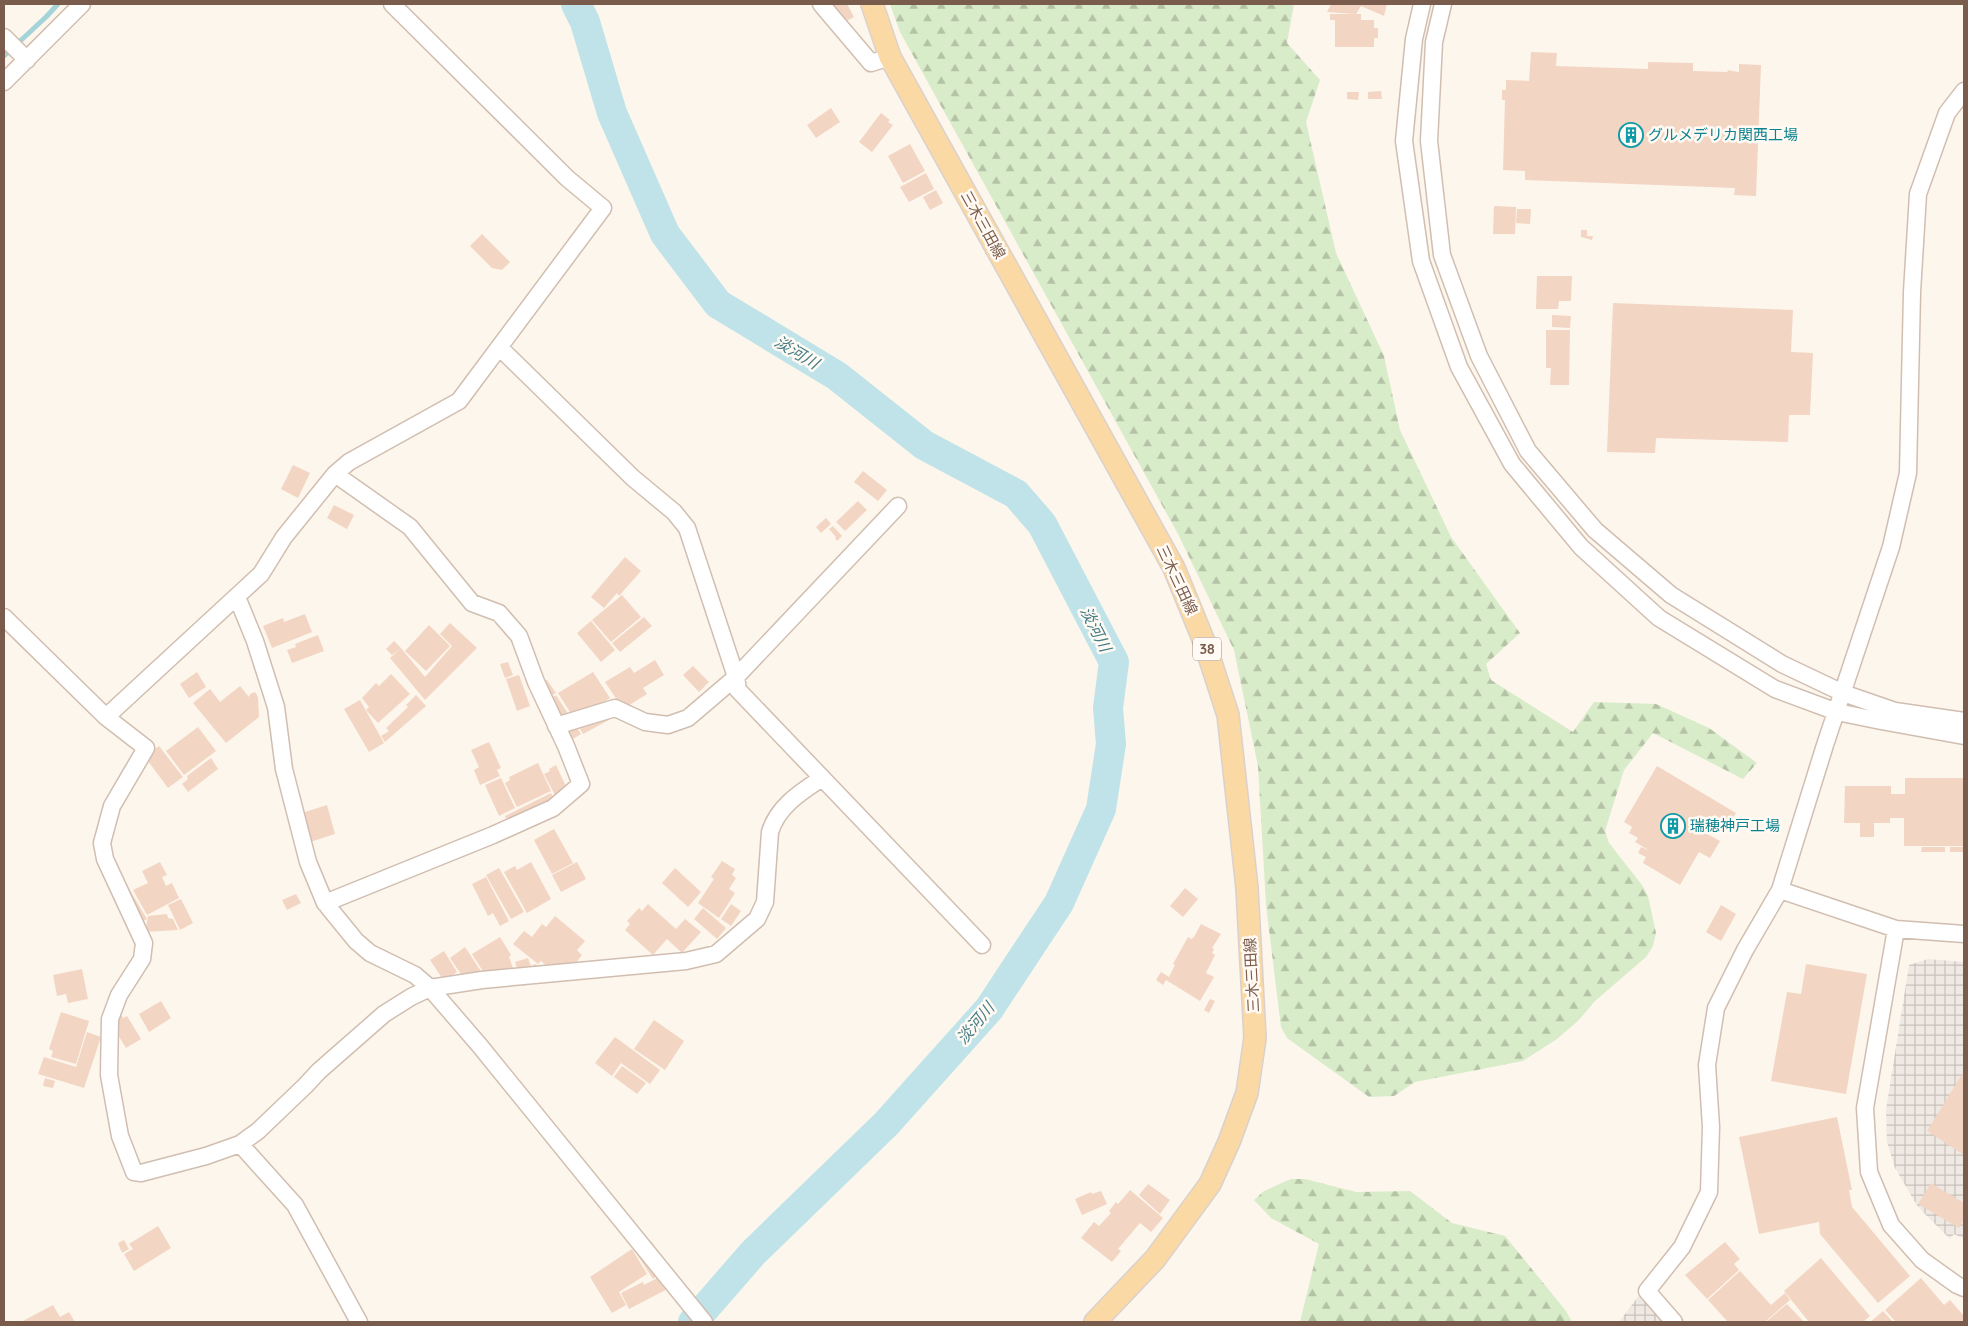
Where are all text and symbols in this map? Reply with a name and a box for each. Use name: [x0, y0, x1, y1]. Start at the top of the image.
building icon: グルメデリカ関西工場: [1618, 122, 1644, 148]
place label: グルメデリカ関西工場: [1648, 125, 1798, 144]
street label: 三木三田線: [957, 187, 1010, 262]
water label: 淡河川: [771, 331, 824, 374]
street label: 三木三田線: [1153, 542, 1202, 618]
water label: 淡河川: [1076, 603, 1117, 657]
road number: 38: [1193, 638, 1221, 661]
building icon: 瑞穂神戸工場: [1660, 813, 1686, 839]
place label: 瑞穂神戸工場: [1690, 816, 1780, 835]
street label: 三木三田線: [1240, 937, 1263, 1013]
water label: 淡河川: [952, 997, 999, 1048]

